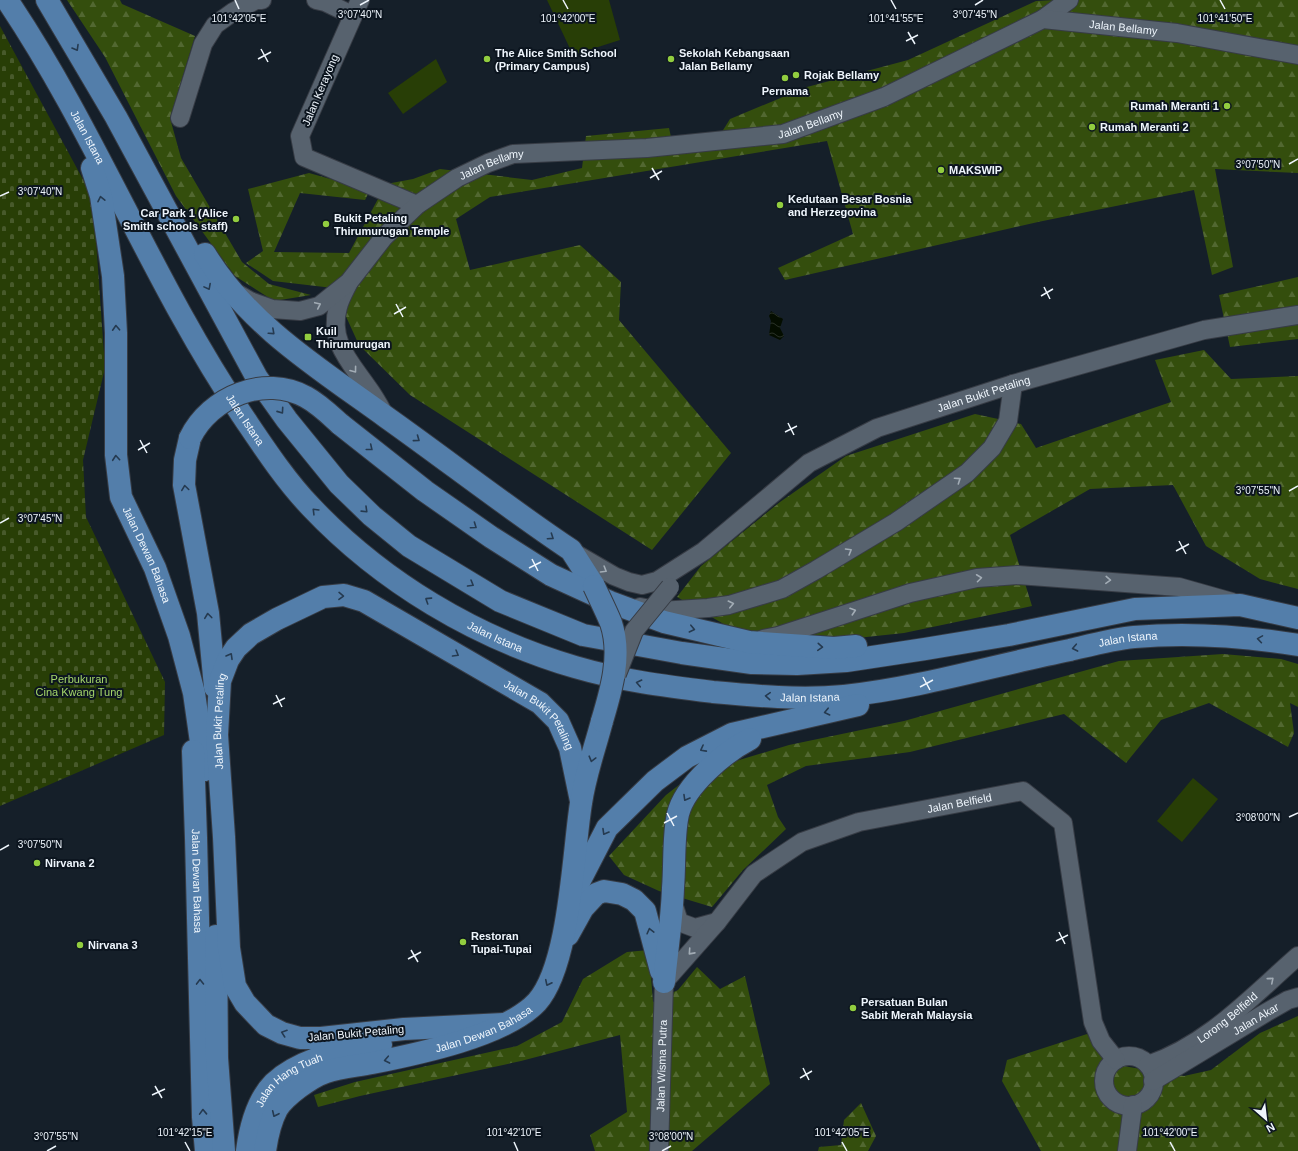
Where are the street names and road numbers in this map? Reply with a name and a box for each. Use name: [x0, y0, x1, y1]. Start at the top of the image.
street label: Jalan Bellamy: [1089, 18, 1159, 37]
street label: Jalan Kerayong: [300, 52, 340, 128]
street label: Jalan Bellamy: [778, 106, 845, 140]
street label: Jalan Istana: [68, 108, 107, 167]
street label: Jalan Bellamy: [457, 148, 524, 182]
street label: Jalan Bukit Petaling: [936, 373, 1031, 414]
street label: Jalan Istana: [224, 392, 267, 448]
street label: Jalan Dewan Bahasa: [120, 505, 173, 605]
street label: Jalan Istana: [465, 619, 525, 655]
street label: Jalan Istana: [1097, 629, 1159, 649]
street label: Jalan Bukit Petaling: [211, 671, 229, 770]
street label: Jalan Bukit Petaling: [502, 678, 576, 752]
street label: Jalan Istana: [780, 690, 841, 704]
street label: Jalan Belfield: [926, 791, 993, 815]
street label: Jalan Dewan Bahasa: [190, 829, 204, 934]
street label: Lorong Belfield: [1195, 990, 1260, 1045]
street label: Jalan Akar: [1231, 1000, 1281, 1037]
street label: Jalan Dewan Bahasa: [434, 1003, 535, 1055]
street label: Jalan Wisma Putra: [654, 1019, 669, 1112]
street label: Jalan Bukit Petaling: [307, 1023, 405, 1043]
street label: Jalan Hang Tuah: [253, 1051, 324, 1109]

